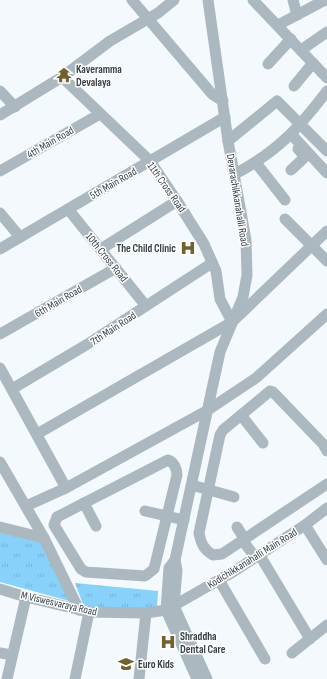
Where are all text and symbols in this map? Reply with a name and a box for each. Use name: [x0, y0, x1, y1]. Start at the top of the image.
place label: Kaveramma Devalaya: [76, 63, 122, 89]
temple icon: Kaveramma Devalaya: [55, 66, 73, 84]
street label: 4th Main Road: [24, 124, 76, 161]
street label: Devarachikkanahalli Road: [224, 153, 251, 248]
street label: 11th Cross Road: [145, 160, 189, 215]
street label: 5th Main Road: [88, 165, 139, 202]
street label: 10th Cross Road: [83, 230, 131, 285]
hospital icon: The Child Clinic: [179, 239, 197, 257]
place label: The Child Clinic: [116, 242, 176, 255]
street label: 6th Main Road: [32, 283, 84, 320]
street label: 7th Main Road: [88, 309, 139, 348]
street label: Kodichikkanahalli Main Road: [205, 525, 300, 591]
street label: M Viswesvaraya Road: [20, 588, 99, 619]
place label: Shraddha Dental Care: [180, 630, 226, 656]
hospital icon: Shraddha Dental Care: [159, 633, 177, 651]
school or university icon: Euro Kids: [117, 655, 135, 673]
place label: Euro Kids: [138, 658, 174, 671]

